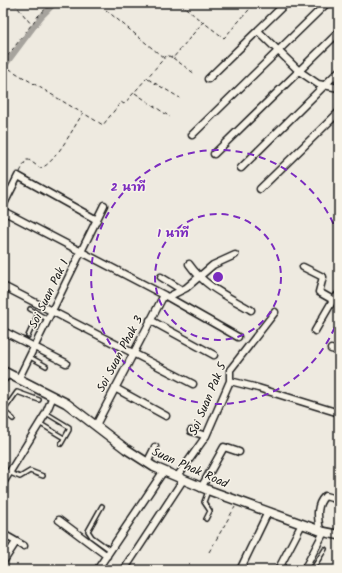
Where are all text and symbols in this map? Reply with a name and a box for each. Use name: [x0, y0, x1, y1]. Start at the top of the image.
text: 2 นาที: [111, 178, 146, 197]
text: 1 นาที: [157, 224, 189, 243]
street label: Soi Suan Pak 1: [24, 256, 74, 332]
centre of rings: [211, 270, 225, 284]
street label: Soi Suan Phak 3: [92, 312, 148, 396]
street label: Soi Suan Pak 5: [184, 358, 232, 438]
street label: Suan Phak Road: [149, 443, 232, 494]

